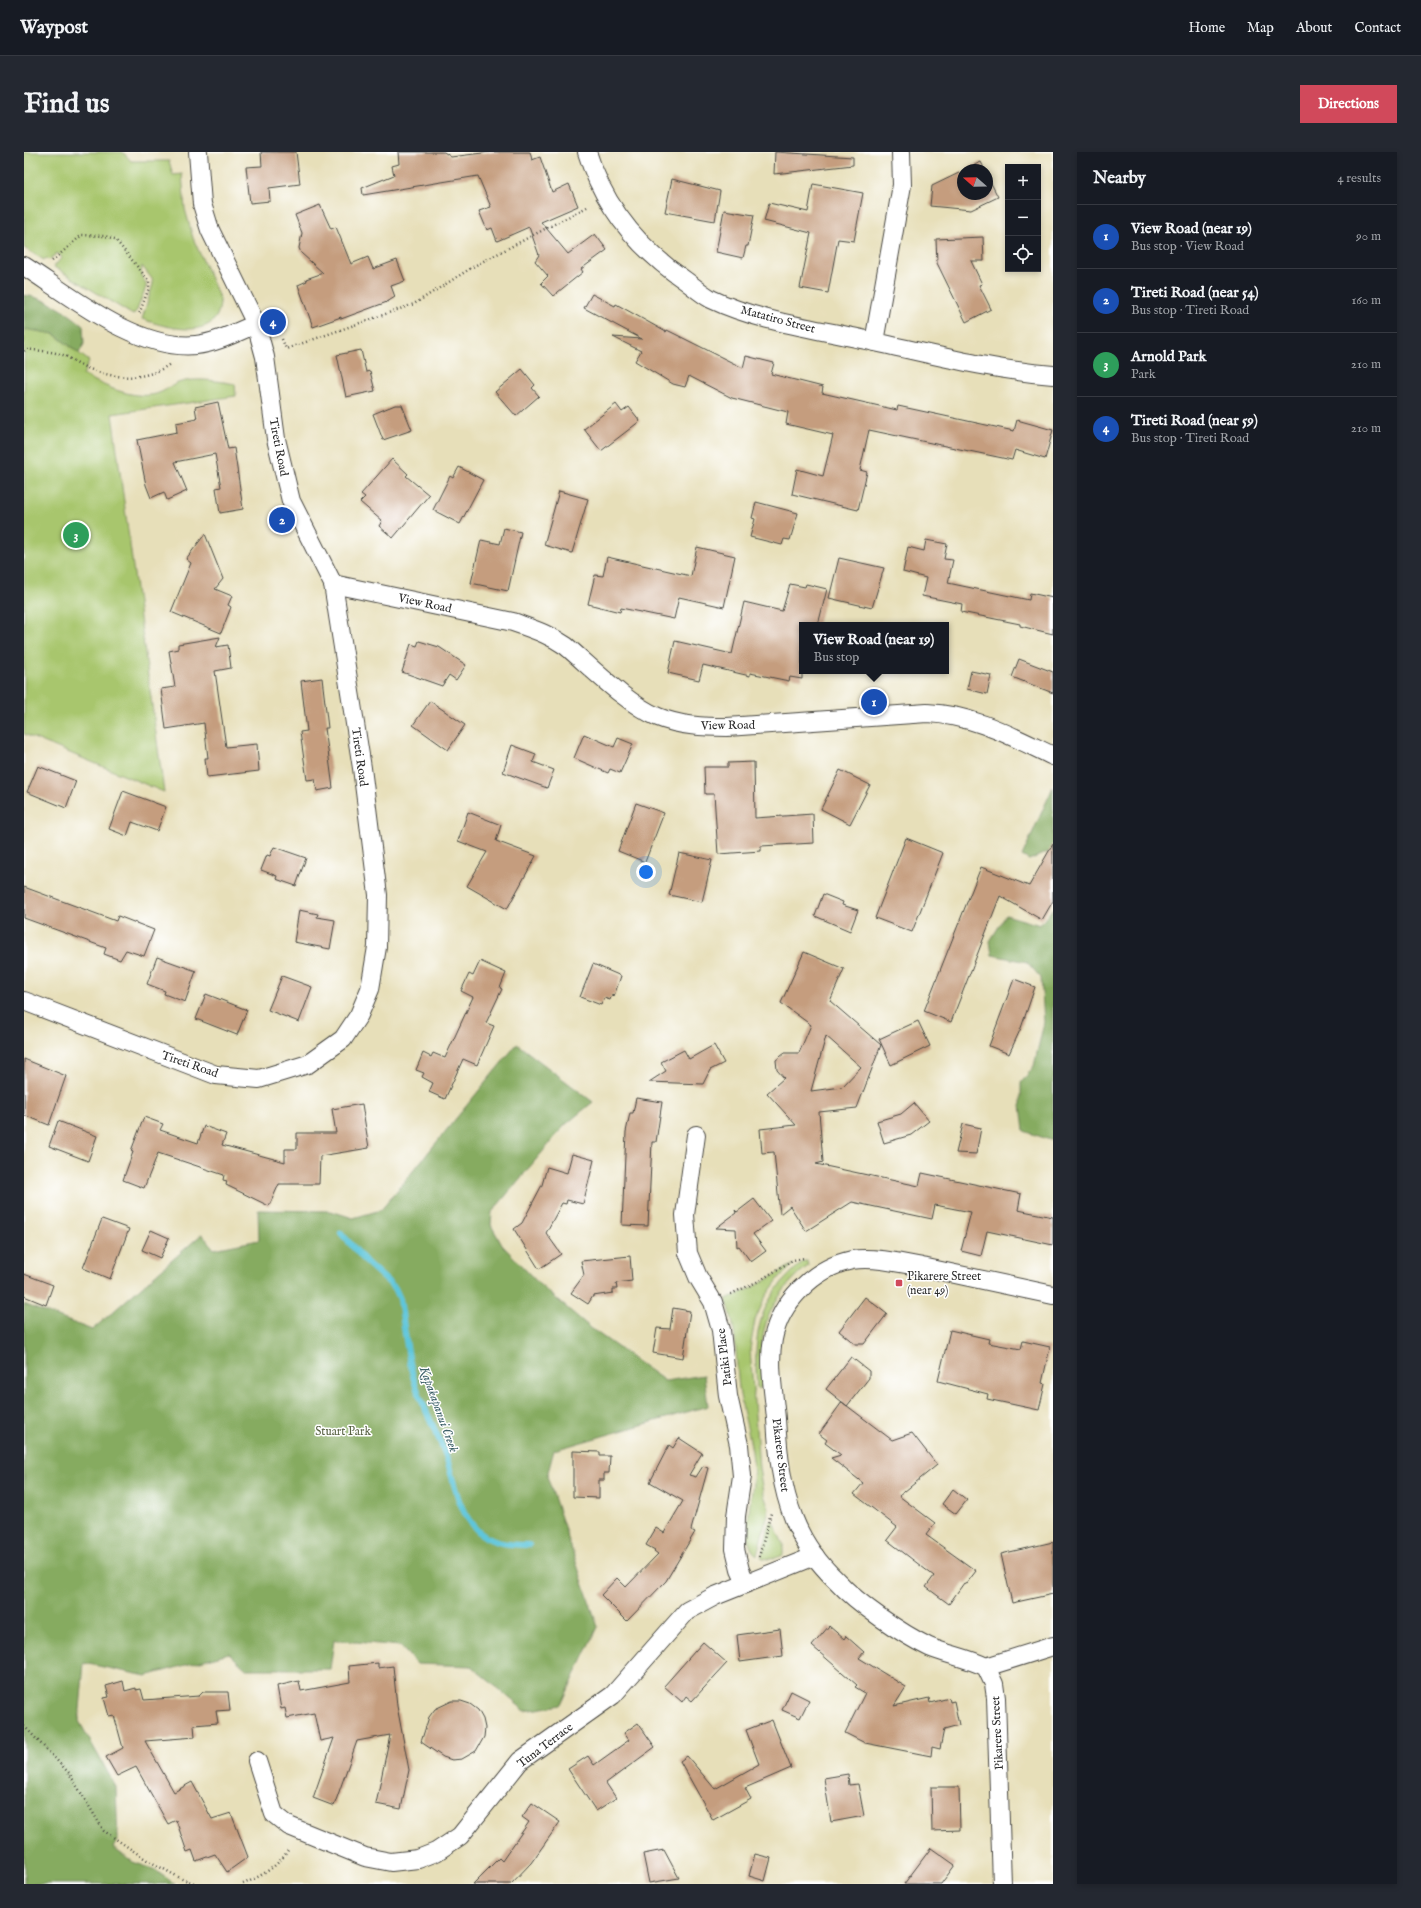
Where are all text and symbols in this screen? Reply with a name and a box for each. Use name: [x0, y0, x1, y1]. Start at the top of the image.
text: Waypost: [20, 16, 88, 40]
text: Home: [1189, 19, 1225, 37]
text: Map: [1247, 19, 1274, 37]
text: About: [1296, 19, 1332, 37]
text: Contact: [1354, 19, 1401, 37]
button: Directions: [1300, 85, 1397, 123]
text: Find us: [24, 87, 110, 122]
north arrow: [957, 164, 993, 200]
map controls: [1005, 164, 1041, 272]
button: +: [1005, 164, 1041, 200]
text: Nearby: [1093, 168, 1146, 189]
text: 4 results: [1337, 170, 1381, 187]
button: −: [1005, 200, 1041, 236]
text: View Road (near 19): [1131, 219, 1252, 238]
text: 1: [1104, 228, 1108, 245]
text: 90 m: [1356, 228, 1381, 245]
button: locate: [1005, 236, 1041, 272]
text: Bus stop · View Road: [1131, 238, 1244, 255]
text: Tireti Road (near 54): [1131, 283, 1258, 302]
text: 2: [1103, 292, 1109, 309]
text: 160 m: [1351, 292, 1381, 309]
street label: Matatiro Street: [739, 302, 817, 337]
text: Bus stop · Tireti Road: [1131, 302, 1249, 319]
pin: 4: [260, 307, 286, 337]
text: Arnold Park: [1131, 347, 1207, 366]
text: 3: [1104, 356, 1108, 373]
text: 210 m: [1351, 356, 1381, 373]
text: Park: [1131, 366, 1156, 383]
text: Tireti Road (near 59): [1131, 411, 1258, 430]
street label: Tireti Road: [266, 417, 292, 478]
text: 4: [1103, 420, 1109, 437]
text: 210 m: [1351, 420, 1381, 437]
text: Bus stop · Tireti Road: [1131, 430, 1249, 447]
pin: 2: [269, 505, 295, 535]
pin: 3: [63, 520, 89, 550]
street label: View Road: [396, 590, 454, 617]
popup: [799, 622, 949, 674]
text: View Road (near 19): [814, 630, 934, 649]
text: Bus stop: [814, 649, 859, 666]
pin: 1: [861, 687, 887, 717]
street label: View Road: [700, 718, 756, 733]
street label: Tireti Road: [348, 727, 371, 788]
your location: [636, 862, 656, 882]
street label: Tireti Road: [160, 1048, 221, 1081]
place label: Pikarere Street (near 49): [907, 1269, 981, 1298]
marker: Pikarere Street (near 49): [894, 1278, 904, 1288]
street label: Patiki Place: [713, 1327, 735, 1386]
water label: Kapakapanui Creek: [415, 1363, 462, 1456]
street label: Pikarere Street: [769, 1417, 792, 1493]
park label: Stuart Park: [315, 1424, 371, 1439]
street label: Pikarere Street: [988, 1696, 1007, 1770]
street label: Tuna Terrace: [514, 1719, 577, 1771]

